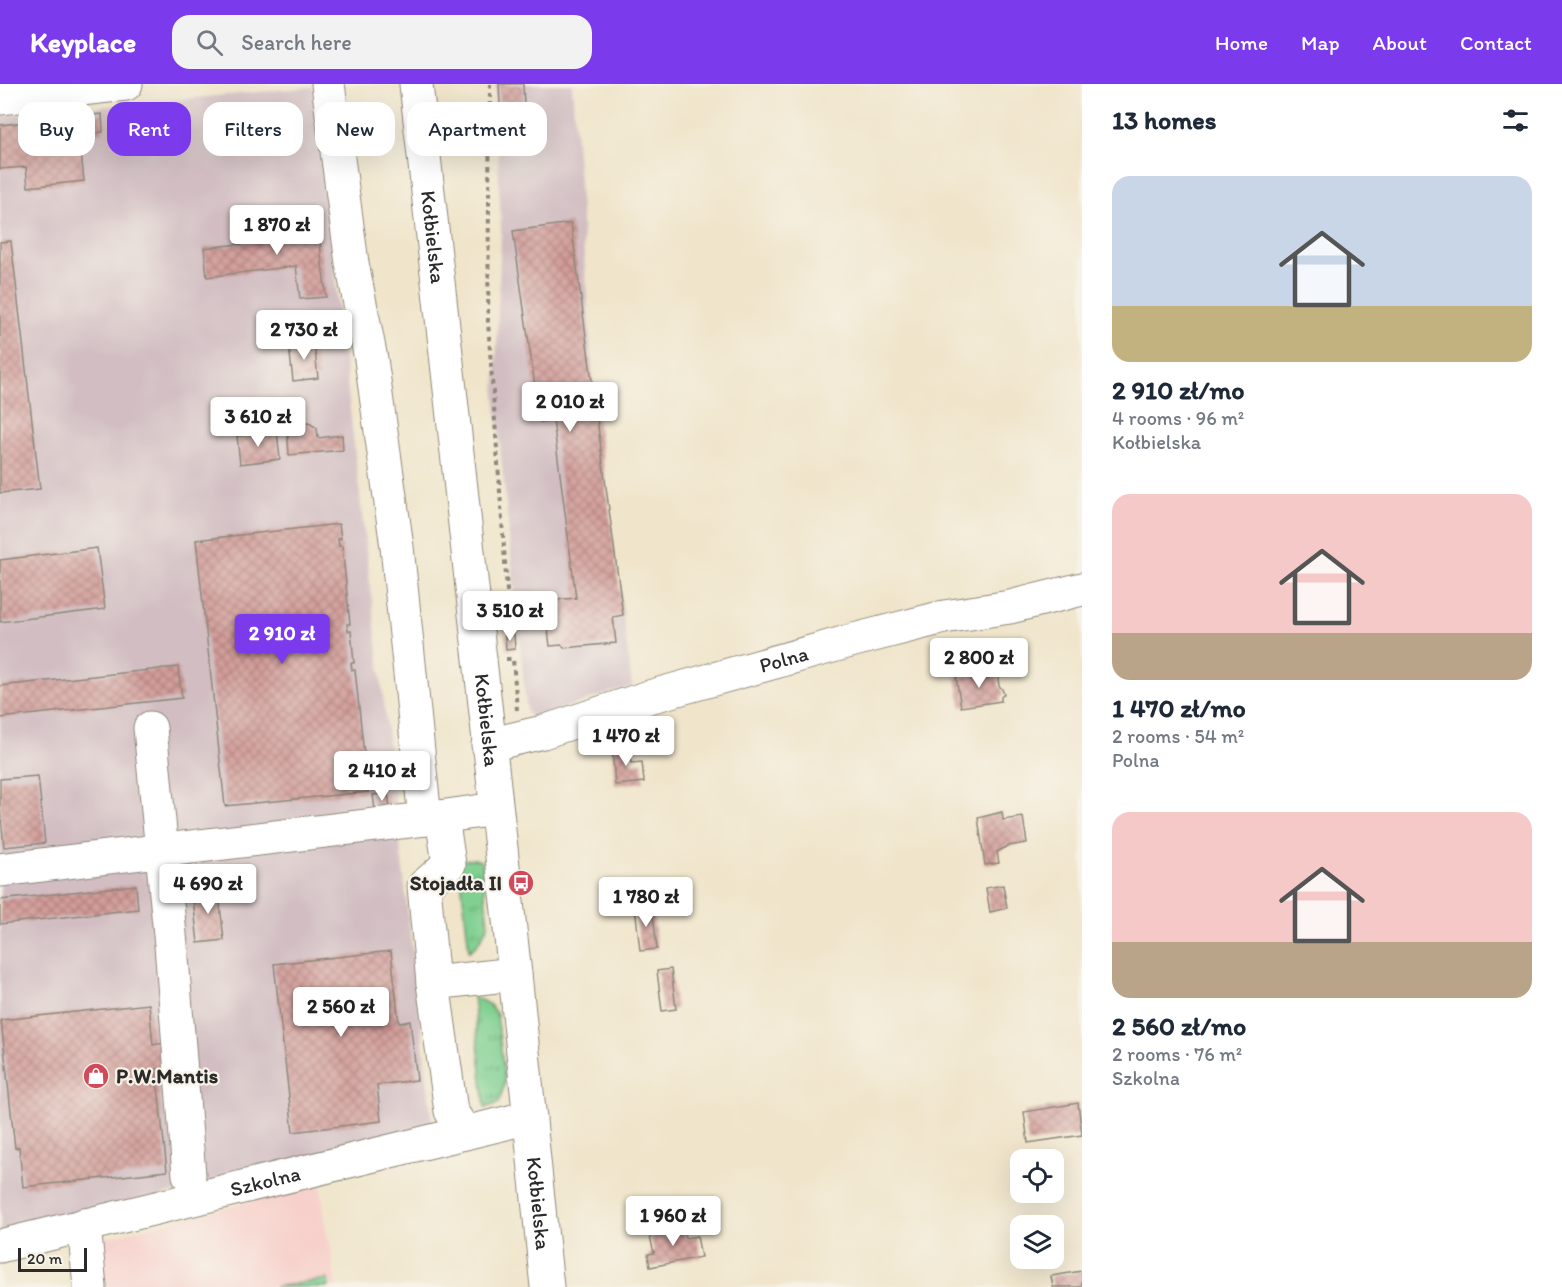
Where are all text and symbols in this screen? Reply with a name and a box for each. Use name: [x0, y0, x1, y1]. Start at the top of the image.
search box: [172, 15, 592, 69]
text: Keyplace: [30, 25, 136, 59]
icon: search: [193, 26, 226, 59]
text: Search here: [241, 29, 352, 56]
text: Home: [1215, 30, 1268, 55]
text: Map: [1301, 30, 1340, 55]
text: About: [1373, 30, 1427, 55]
text: Contact: [1460, 30, 1532, 55]
chip: Buy: [18, 102, 95, 156]
chip: Rent: [107, 102, 191, 156]
chip: Filters: [203, 102, 303, 156]
chip: New: [315, 102, 395, 156]
chip: Apartment: [407, 102, 547, 156]
text: 13 homes: [1112, 104, 1216, 136]
icon: filters: [1499, 104, 1532, 137]
street label: Kołbielska: [416, 189, 451, 285]
pin: 1 870 zł: [215, 205, 339, 256]
text: 1 870 zł: [244, 212, 310, 236]
icon: home: [1268, 215, 1376, 323]
pin: 2 730 zł: [242, 310, 366, 361]
text: 2 730 zł: [270, 317, 338, 341]
text: 2 910 zł/mo: [1112, 374, 1245, 406]
pin: 2 010 zł: [508, 382, 632, 433]
text: 2 010 zł: [536, 389, 604, 413]
pin: 3 610 zł: [196, 397, 320, 448]
text: 3 610 zł: [224, 404, 292, 428]
text: 4 rooms · 96 m²: [1112, 406, 1244, 430]
text: Kołbielska: [1112, 430, 1201, 454]
icon: home: [1268, 533, 1376, 641]
pin: 3 510 zł: [448, 591, 572, 642]
text: 3 510 zł: [477, 598, 544, 622]
pin: 2 910 zł: [220, 614, 344, 665]
text: 2 910 zł: [249, 621, 315, 645]
pin: 2 800 zł: [917, 638, 1041, 689]
street label: Polna: [756, 640, 811, 678]
text: 2 800 zł: [944, 645, 1014, 669]
street label: Kołbielska: [470, 672, 505, 768]
text: 1 470 zł/mo: [1112, 692, 1246, 724]
pin: 1 470 zł: [564, 716, 688, 767]
text: 1 470 zł: [592, 723, 660, 747]
text: 2 rooms · 54 m²: [1112, 724, 1244, 748]
text: Polna: [1112, 748, 1159, 772]
pin: 2 410 zł: [320, 751, 444, 802]
text: 2 410 zł: [348, 758, 416, 782]
icon: home: [1268, 851, 1376, 959]
pin: 4 690 zł: [146, 864, 270, 915]
bus stop icon: Stojadła II: [506, 868, 536, 898]
place label: Stojadła II: [410, 870, 502, 896]
text: 4 690 zł: [173, 871, 243, 895]
pin: 1 780 zł: [584, 877, 708, 928]
text: 1 780 zł: [613, 884, 679, 908]
pin: 2 560 zł: [279, 987, 403, 1038]
text: 2 560 zł: [307, 994, 375, 1018]
text: 2 560 zł/mo: [1112, 1010, 1246, 1042]
text: 2 rooms · 76 m²: [1112, 1042, 1242, 1066]
shop icon: P.W.Mantis: [81, 1061, 111, 1091]
place label: P.W.Mantis: [116, 1063, 218, 1088]
text: Szkolna: [1112, 1066, 1180, 1090]
map controls: [1010, 1149, 1064, 1269]
button: locate: [1010, 1149, 1064, 1203]
street label: Kołbielska: [522, 1155, 556, 1251]
street label: Szkolna: [228, 1160, 303, 1202]
pin: 1 960 zł: [611, 1196, 735, 1247]
text: 1 960 zł: [640, 1203, 706, 1227]
button: layers: [1010, 1215, 1064, 1269]
scale bar: [18, 1245, 87, 1272]
text: 20 m: [27, 1249, 62, 1268]

